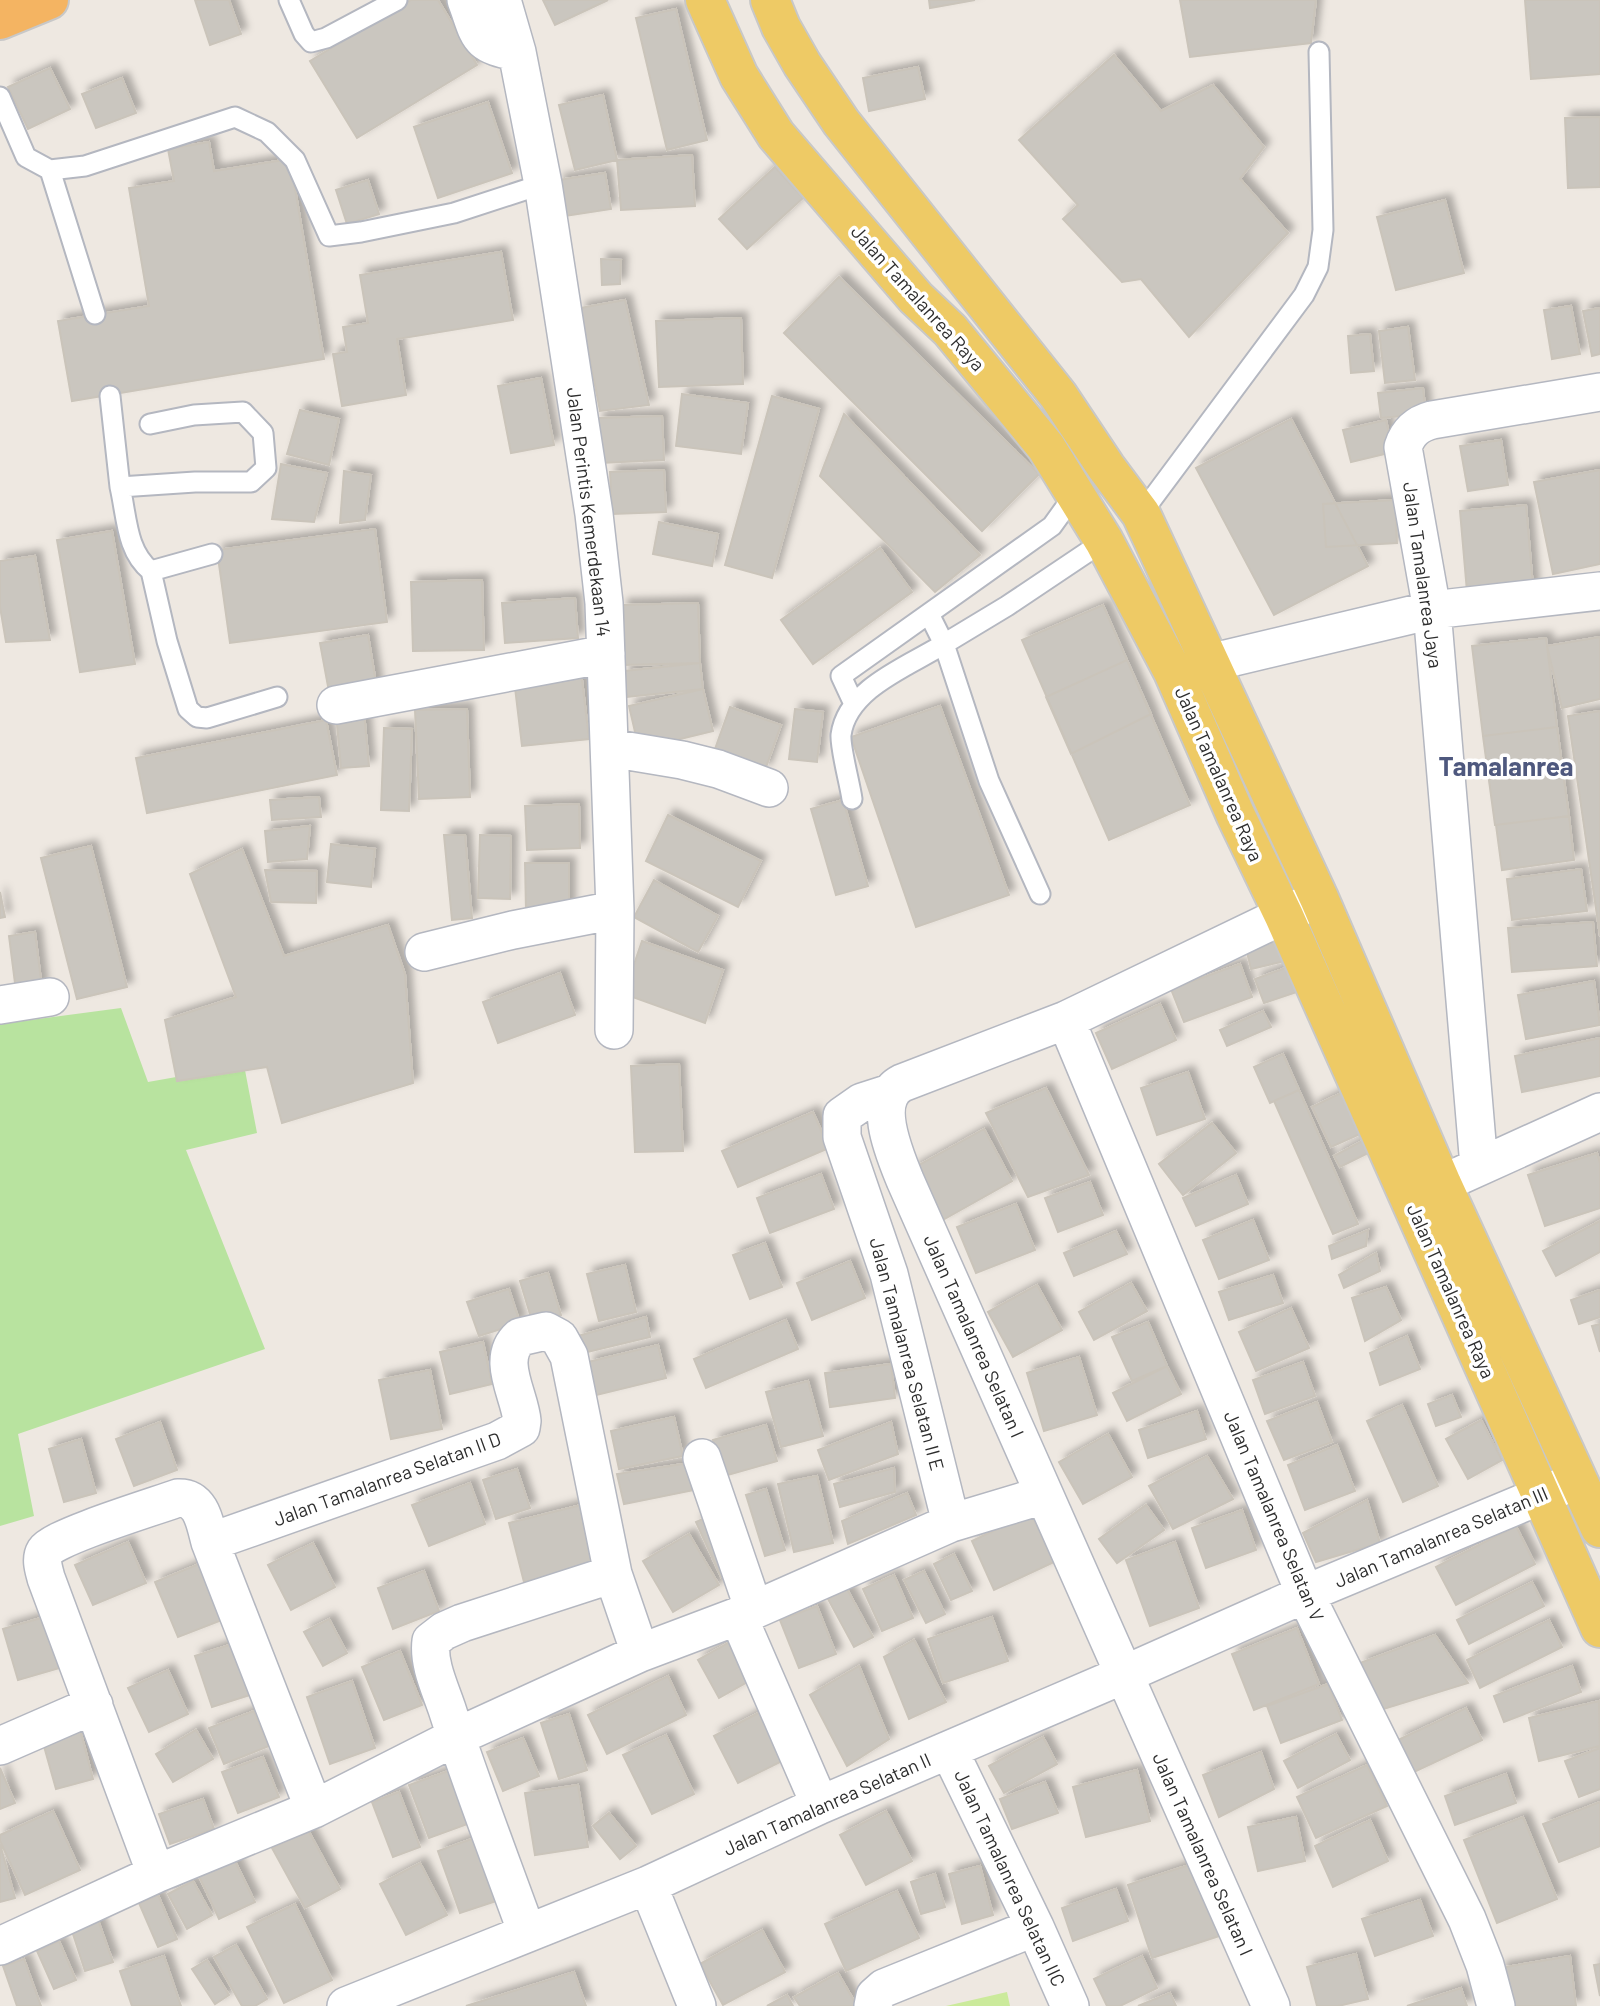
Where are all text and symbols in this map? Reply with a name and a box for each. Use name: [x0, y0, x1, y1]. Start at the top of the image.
street label: Jalan Tamalanrea Raya: [847, 220, 990, 375]
street label: Jalan Perintis Kemerdekaan 14: [563, 386, 616, 638]
street label: Jalan Tamalanrea Jaya: [1399, 480, 1448, 670]
street label: Jalan Tamalanrea Raya: [1171, 683, 1268, 865]
district label: Tamalanrea: [1438, 750, 1574, 781]
street label: Jalan Tamalanrea Raya: [1403, 1200, 1500, 1382]
street label: Jalan Tamalanrea Selatan I: [919, 1231, 1030, 1441]
street label: Jalan Tamalanrea Selatan II E: [865, 1235, 950, 1473]
street label: Jalan Tamalanrea Selatan V: [1220, 1407, 1329, 1624]
street label: Jalan Tamalanrea Selatan II D: [270, 1427, 504, 1530]
street label: Jalan Tamalanrea Selatan III: [1331, 1481, 1551, 1592]
street label: Jalan Tamalanrea Selatan II: [719, 1747, 934, 1860]
street label: Jalan Tamalanrea Selatan I: [1148, 1749, 1259, 1959]
street label: Jalan Tamalanrea Selatan IIC: [950, 1766, 1071, 1990]

